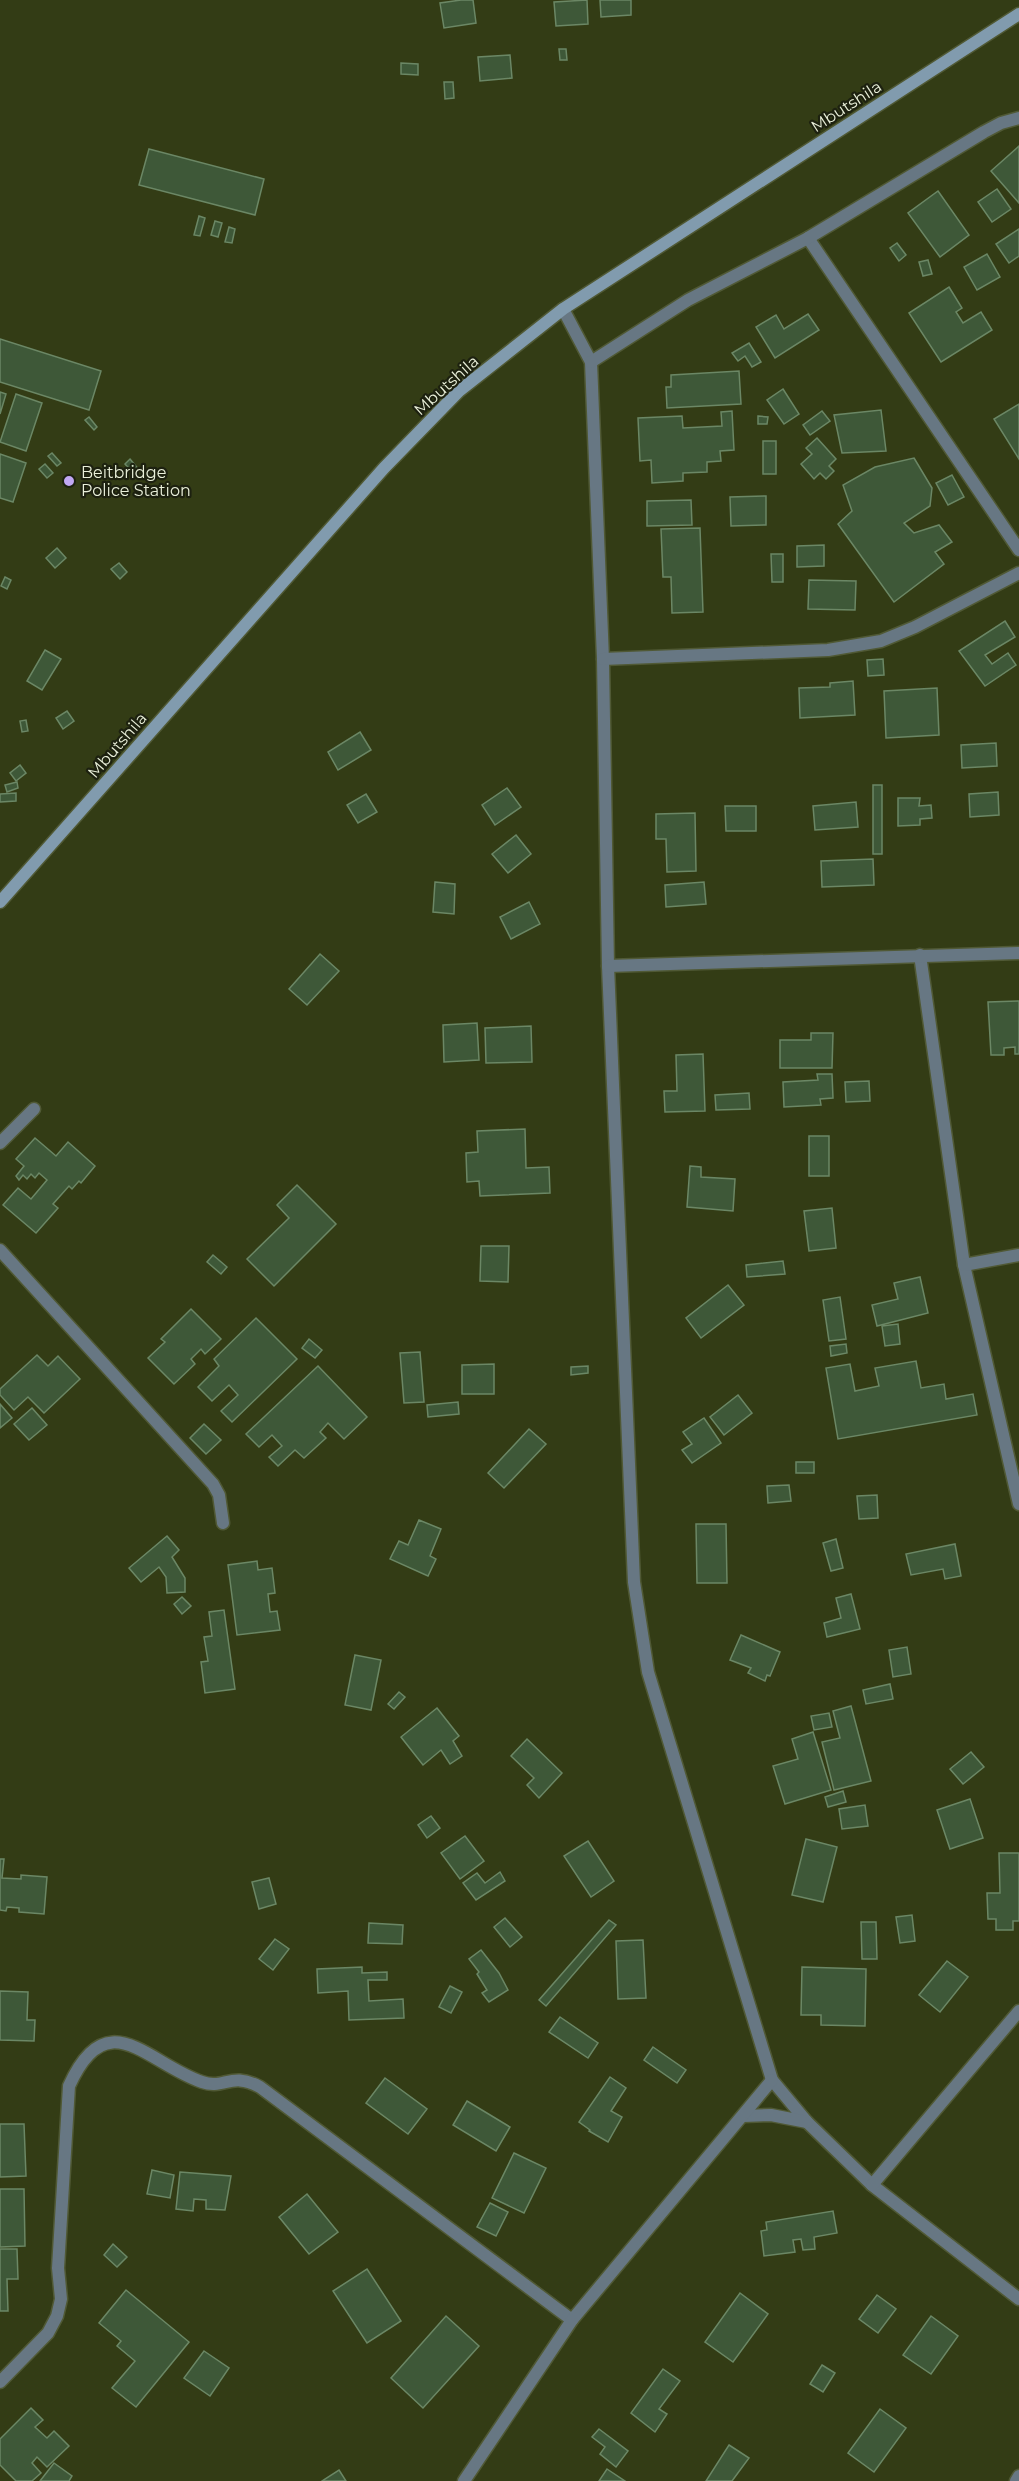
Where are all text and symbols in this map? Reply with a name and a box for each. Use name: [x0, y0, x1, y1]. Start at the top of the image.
street label: Mbutshila: [808, 77, 885, 136]
street label: Mbutshila: [410, 352, 482, 419]
place label: Beitbridge Police Station: [81, 463, 191, 500]
marker: Beitbridge Police Station: [62, 474, 76, 488]
street label: Mbutshila: [84, 709, 151, 782]

